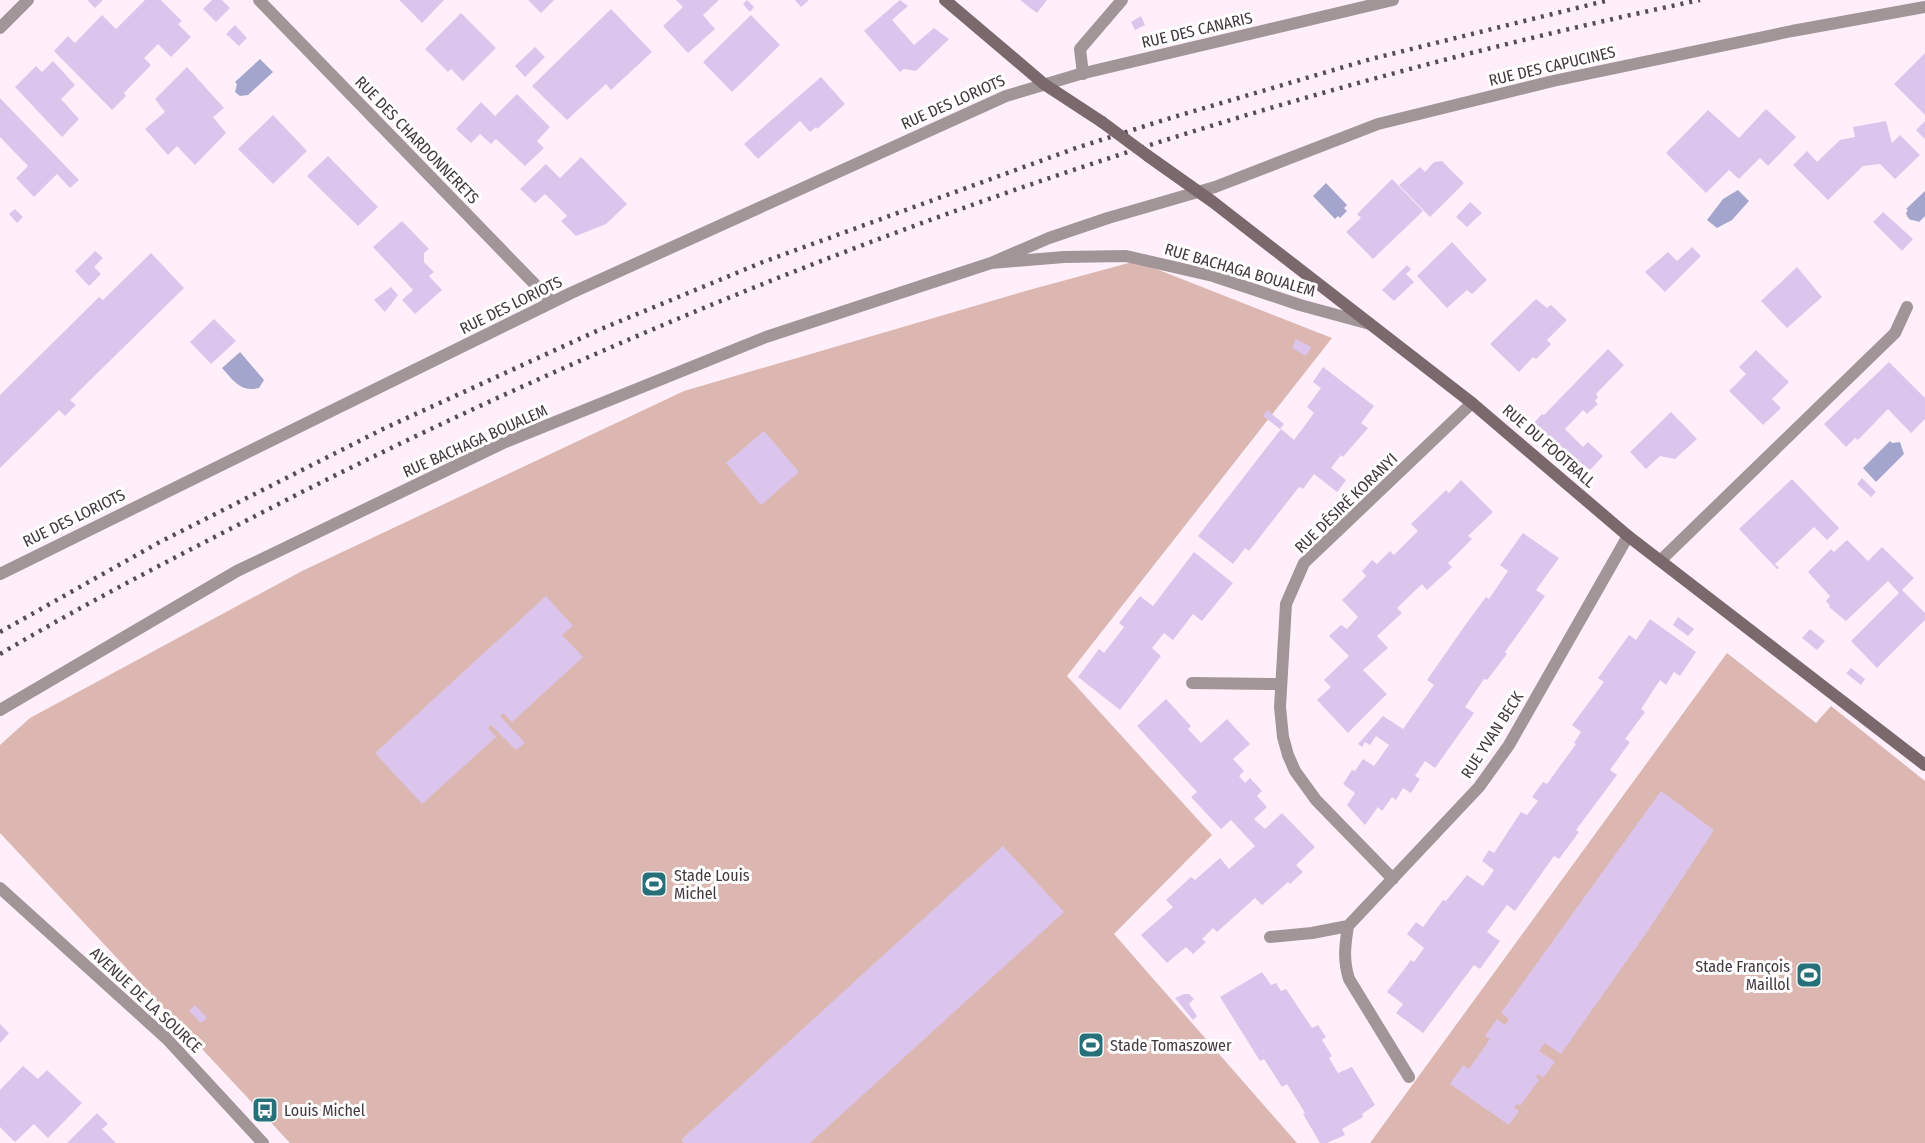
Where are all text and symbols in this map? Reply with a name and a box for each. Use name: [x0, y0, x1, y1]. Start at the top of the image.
street label: RUE DES CANARIS: [1140, 8, 1254, 52]
street label: RUE DES CAPUCINES: [1487, 42, 1617, 90]
street label: RUE DES LORIOTS: [898, 71, 1008, 133]
street label: RUE DES CHARDONNERETS: [351, 72, 483, 208]
street label: RUE BACHAGA BOUALEM: [1162, 239, 1318, 301]
street label: RUE DES LORIOTS: [457, 272, 565, 338]
street label: RUE BACHAGA BOUALEM: [400, 401, 550, 481]
street label: RUE DU FOOTBALL: [1499, 401, 1599, 491]
street label: RUE DÉSIRÉ KORANYI: [1291, 449, 1401, 557]
street label: RUE DES LORIOTS: [20, 485, 128, 551]
street label: RUE YVAN BECK: [1457, 688, 1527, 782]
place label: Stade Louis Michel: [674, 866, 750, 903]
sports icon: Stade Louis Michel: [639, 869, 669, 899]
street label: AVENUE DE LA SOURCE: [86, 943, 206, 1057]
place label: Stade François Maillol: [1695, 957, 1790, 994]
sports icon: Stade François Maillol: [1794, 960, 1824, 990]
sports icon: Stade Tomaszower: [1076, 1030, 1106, 1060]
place label: Stade Tomaszower: [1110, 1036, 1232, 1055]
bus stop icon: Louis Michel: [250, 1095, 280, 1125]
place label: Louis Michel: [284, 1101, 365, 1120]

